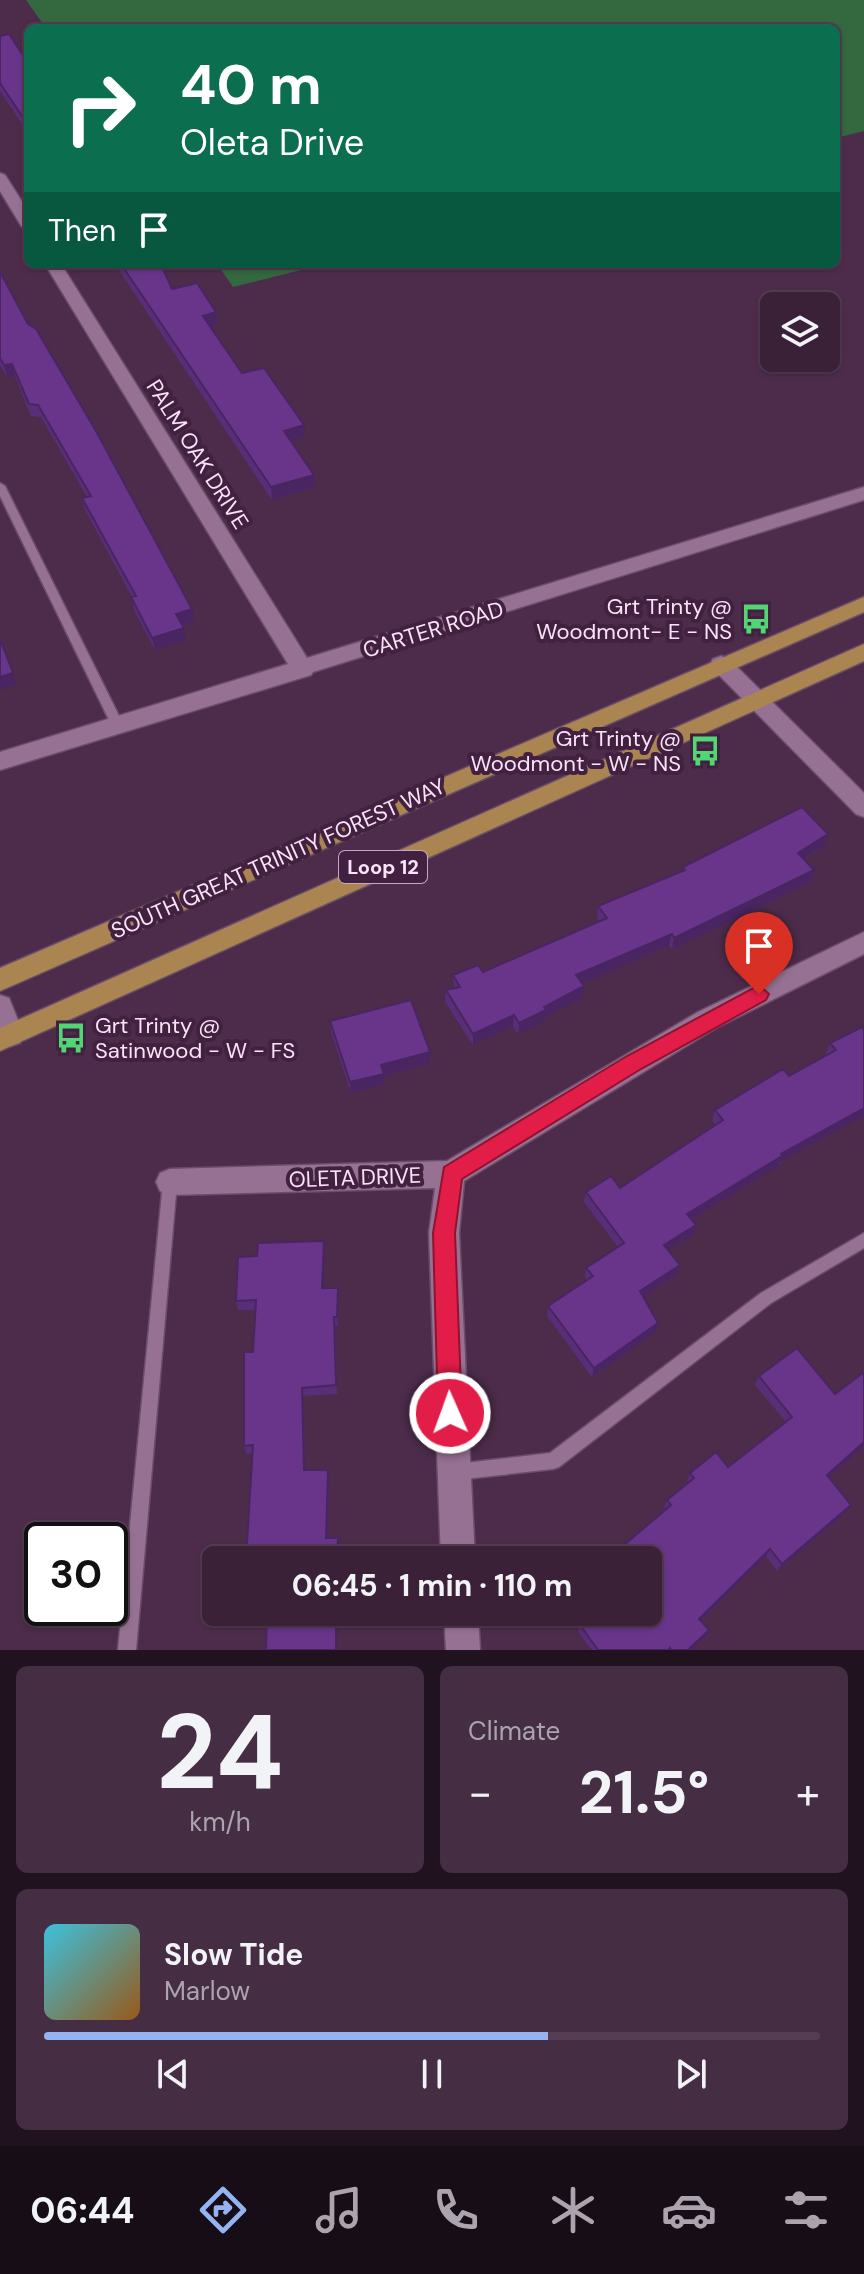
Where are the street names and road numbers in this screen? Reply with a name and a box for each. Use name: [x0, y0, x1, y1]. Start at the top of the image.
street label: PALM OAK DRIVE: [140, 374, 255, 535]
street label: CARTER ROAD: [359, 594, 507, 665]
street label: SOUTH GREAT TRINITY FOREST WAY: [107, 771, 450, 946]
road number: Loop 12: [339, 851, 427, 883]
street label: OLETA DRIVE: [288, 1161, 422, 1194]

